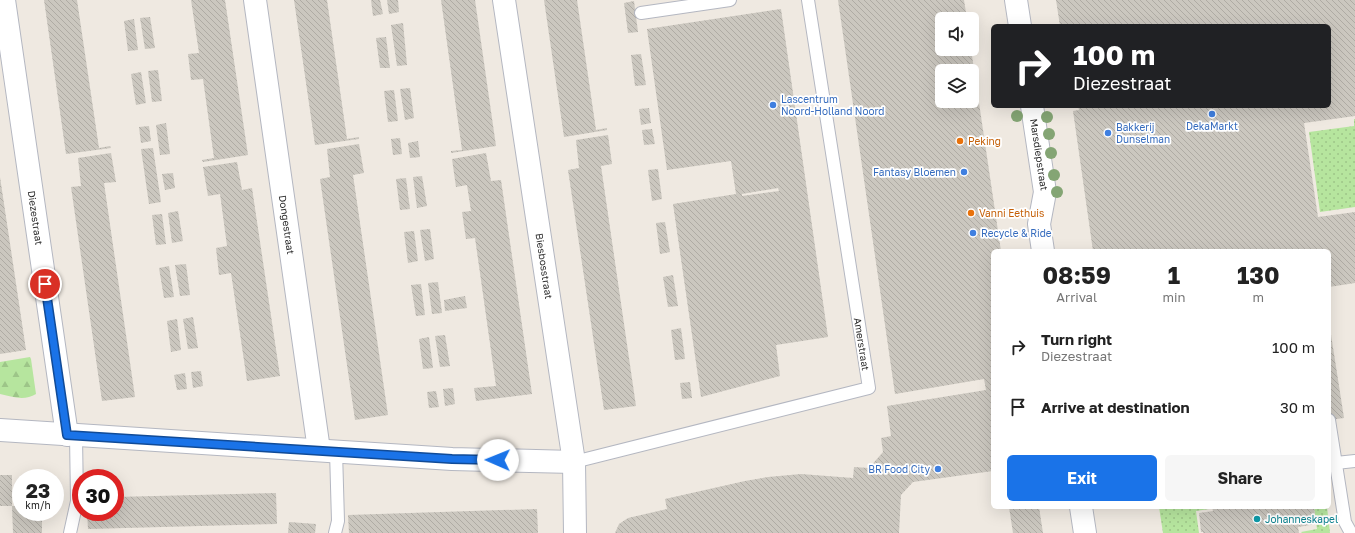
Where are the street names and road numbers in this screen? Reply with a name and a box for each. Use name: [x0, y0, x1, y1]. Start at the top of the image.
street label: Marsdiepstraat: [1028, 118, 1051, 191]
street label: Diezestraat: [26, 190, 45, 246]
street label: Dongestraat: [277, 194, 297, 255]
street label: Biesbosstraat: [533, 232, 555, 300]
street label: Amerstraat: [852, 317, 872, 371]

